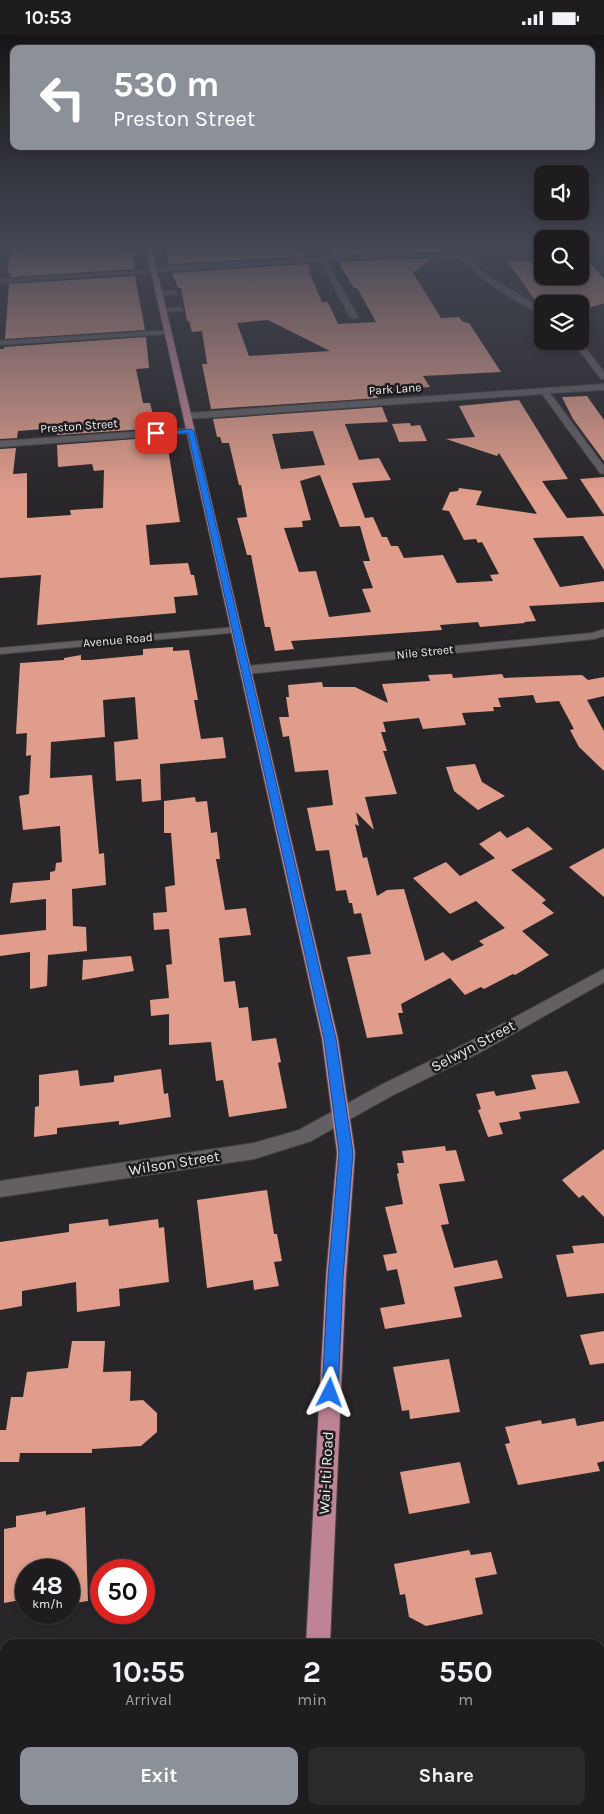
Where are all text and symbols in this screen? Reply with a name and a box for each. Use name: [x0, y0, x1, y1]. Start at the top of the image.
text: 10:53: [25, 7, 72, 29]
text: 530 m: [113, 64, 219, 105]
icon: left: [30, 65, 95, 130]
text: Preston Street: [113, 106, 255, 132]
map controls: [534, 165, 589, 350]
button: sound: [534, 165, 589, 220]
button: search: [534, 230, 589, 285]
button: layers: [534, 295, 589, 350]
street label: Park Lane: [368, 380, 422, 398]
pin: [135, 412, 177, 454]
street label: Preston Street: [40, 416, 119, 436]
icon: arrive: [142, 419, 170, 447]
street label: Avenue Road: [83, 630, 153, 650]
street label: Nile Street: [396, 642, 455, 662]
street label: Selwyn Street: [428, 1016, 518, 1076]
street label: Wilson Street: [127, 1147, 221, 1179]
position arrow: [303, 1366, 355, 1418]
street label: Wai-Iti Road: [315, 1431, 337, 1515]
speed limit sign: 50: [90, 1559, 155, 1624]
text: 48: [32, 1571, 63, 1600]
text: km/h: [32, 1597, 63, 1611]
text: 10:55: [112, 1654, 185, 1690]
text: 2: [303, 1654, 321, 1690]
text: 550: [439, 1654, 493, 1690]
text: Arrival: [125, 1690, 172, 1709]
text: min: [297, 1690, 327, 1709]
text: m: [458, 1690, 473, 1709]
button: Exit: [20, 1747, 298, 1805]
button: Share: [308, 1747, 585, 1805]

